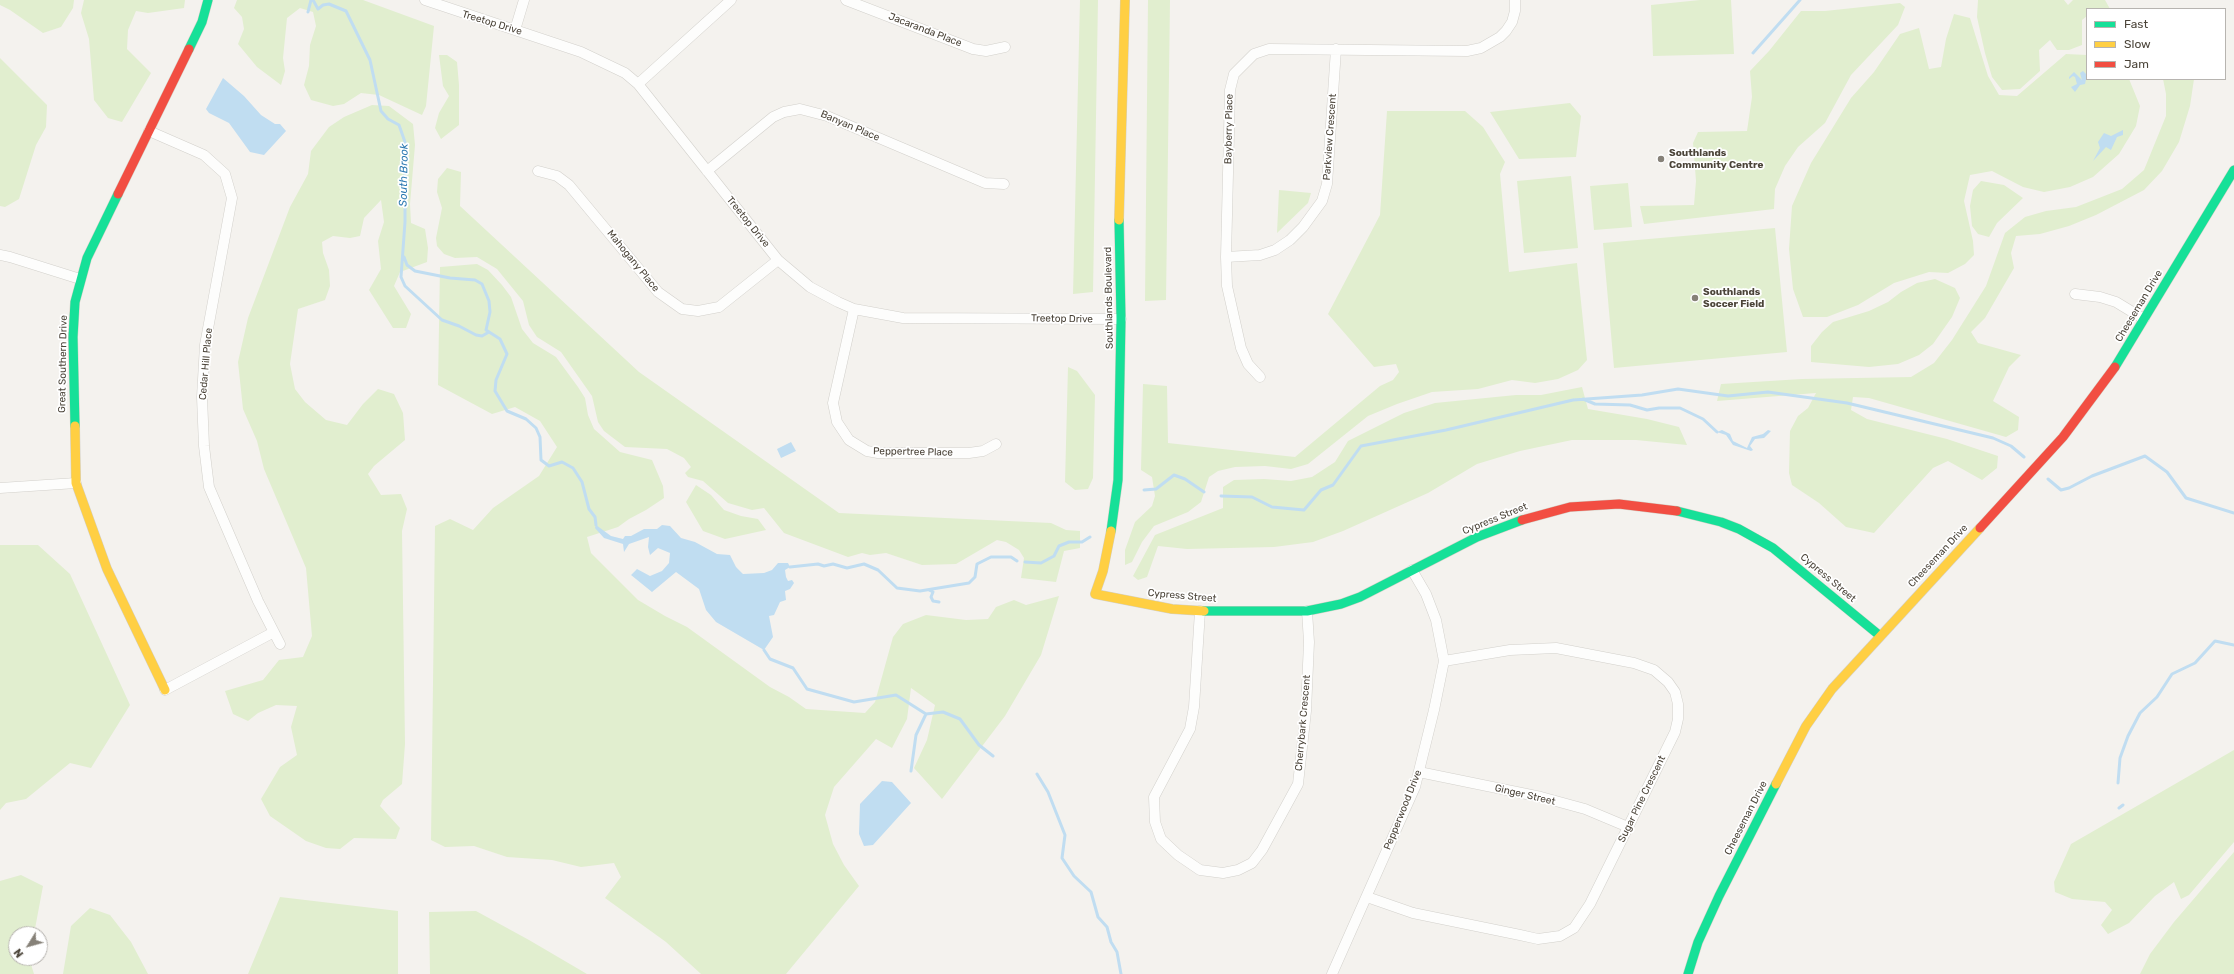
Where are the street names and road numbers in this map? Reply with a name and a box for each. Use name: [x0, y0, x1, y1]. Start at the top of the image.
street label: Treetop Drive: [461, 8, 523, 38]
street label: Jacaranda Place: [887, 10, 963, 50]
street label: Parkview Crescent: [1321, 93, 1339, 181]
street label: Bayberry Place: [1222, 94, 1236, 164]
street label: Banyan Place: [819, 108, 881, 144]
street label: Treetop Drive: [724, 194, 772, 250]
street label: Mahogany Place: [604, 228, 662, 294]
street label: Southlands Boulevard: [1102, 247, 1116, 349]
street label: Cheeseman Drive: [2113, 268, 2165, 344]
street label: Treetop Drive: [1031, 312, 1093, 326]
street label: Great Southern Drive: [56, 315, 70, 413]
street label: Cedar Hill Place: [197, 327, 215, 401]
street label: Peppertree Place: [873, 445, 953, 459]
street label: Cypress Street: [1461, 501, 1529, 537]
street label: Cheeseman Drive: [1906, 522, 1970, 590]
street label: Cypress Street: [1798, 551, 1858, 605]
street label: Cypress Street: [1147, 587, 1217, 605]
street label: Cherrybark Crescent: [1293, 674, 1313, 772]
street label: Sugar Pine Crescent: [1616, 754, 1668, 844]
street label: Pepperwood Drive: [1381, 768, 1425, 852]
street label: Cheeseman Drive: [1722, 779, 1770, 857]
street label: Ginger Street: [1493, 782, 1557, 808]

